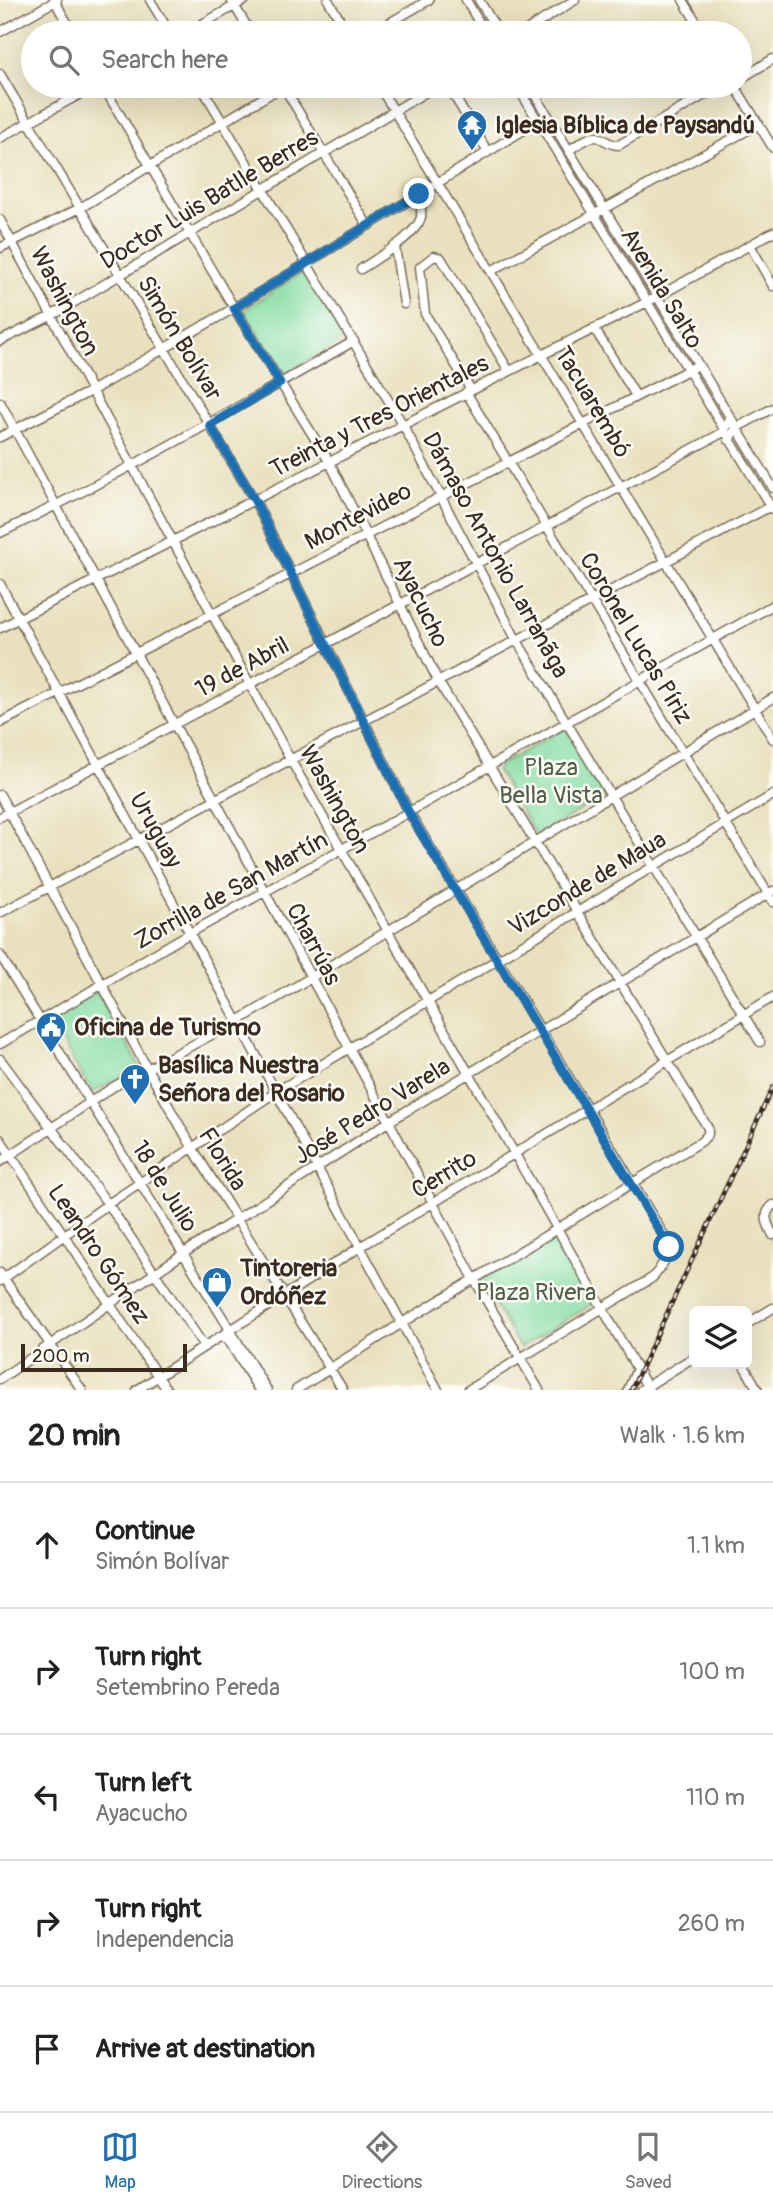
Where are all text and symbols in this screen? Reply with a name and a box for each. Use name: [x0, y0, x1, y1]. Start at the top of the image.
search box: [21, 21, 752, 98]
icon: search: [45, 41, 83, 79]
text: Search here: [101, 44, 228, 76]
temple icon: Iglesia Bíblica de Paysandú: [455, 108, 489, 152]
place label: Iglesia Bíblica de Paysandú: [495, 111, 755, 140]
street label: Doctor Luis Batlle Berres: [95, 123, 324, 276]
route end: [403, 178, 434, 209]
street label: Avenida Salto: [614, 223, 709, 354]
street label: Washington: [24, 242, 105, 361]
street label: Simón Bolívar: [131, 271, 228, 406]
street label: Tacuarembó: [548, 341, 637, 463]
street label: Treinta y Tres Orientales: [265, 349, 494, 484]
street label: Dámaso Antonio Larranãga: [416, 427, 575, 683]
street label: Montevideo: [300, 476, 417, 557]
street label: Coronel Lucas Píriz: [573, 547, 698, 729]
street label: Ayacucho: [386, 552, 455, 652]
street label: 19 de Abril: [190, 631, 294, 704]
street label: Washington: [293, 740, 376, 859]
park label: Plaza Bella Vista: [499, 753, 603, 810]
street label: Uruguay: [123, 787, 188, 873]
street label: Zorrilla de San Martín: [129, 825, 333, 956]
street label: Vizconde de Maua: [503, 825, 671, 942]
street label: Charrúas: [280, 898, 347, 990]
public building icon: Oficina de Turismo: [34, 1010, 68, 1054]
place label: Oficina de Turismo: [74, 1013, 261, 1042]
place label: Basílica Nuestra Señora del Rosario: [158, 1051, 345, 1108]
street label: José Pedro Varela: [289, 1052, 456, 1171]
church icon: Basílica Nuestra Señora del Rosario: [118, 1062, 152, 1106]
street label: Florida: [192, 1122, 253, 1196]
street label: 18 de Julio: [125, 1135, 204, 1237]
street label: Cerrito: [407, 1144, 482, 1205]
street label: Leandro Gómez: [41, 1179, 156, 1330]
route start: [653, 1231, 684, 1262]
place label: Tintoreria Ordóñez: [239, 1254, 337, 1311]
shop icon: Tintoreria Ordóñez: [200, 1265, 234, 1309]
park label: Plaza Rivera: [476, 1278, 596, 1307]
map controls: [689, 1306, 752, 1369]
button: layers: [689, 1306, 752, 1369]
scale bar: [21, 1341, 187, 1373]
text: 200 m: [32, 1344, 90, 1368]
text: 20 min: [28, 1417, 120, 1454]
text: Walk · 1.6 km: [620, 1421, 745, 1450]
text: Continue: [95, 1515, 195, 1547]
icon: ahead: [28, 1526, 66, 1564]
text: 1.1 km: [687, 1531, 745, 1560]
text: Simón Bolívar: [95, 1547, 230, 1576]
text: Turn right: [95, 1641, 201, 1673]
icon: right: [28, 1652, 66, 1690]
text: 100 m: [679, 1657, 745, 1686]
text: Setembrino Pereda: [95, 1673, 280, 1702]
text: Turn left: [95, 1767, 191, 1799]
icon: left: [28, 1778, 66, 1816]
text: 110 m: [686, 1783, 745, 1812]
text: Ayacucho: [95, 1799, 188, 1828]
text: Turn right: [95, 1893, 201, 1925]
icon: right: [28, 1904, 66, 1942]
text: 260 m: [678, 1909, 745, 1938]
text: Independencia: [95, 1925, 234, 1954]
icon: arrive: [28, 2030, 66, 2068]
text: Arrive at destination: [95, 2033, 315, 2065]
tab: Map: [101, 2128, 139, 2194]
tab: Directions: [342, 2128, 422, 2194]
tab: Saved: [625, 2128, 672, 2194]

